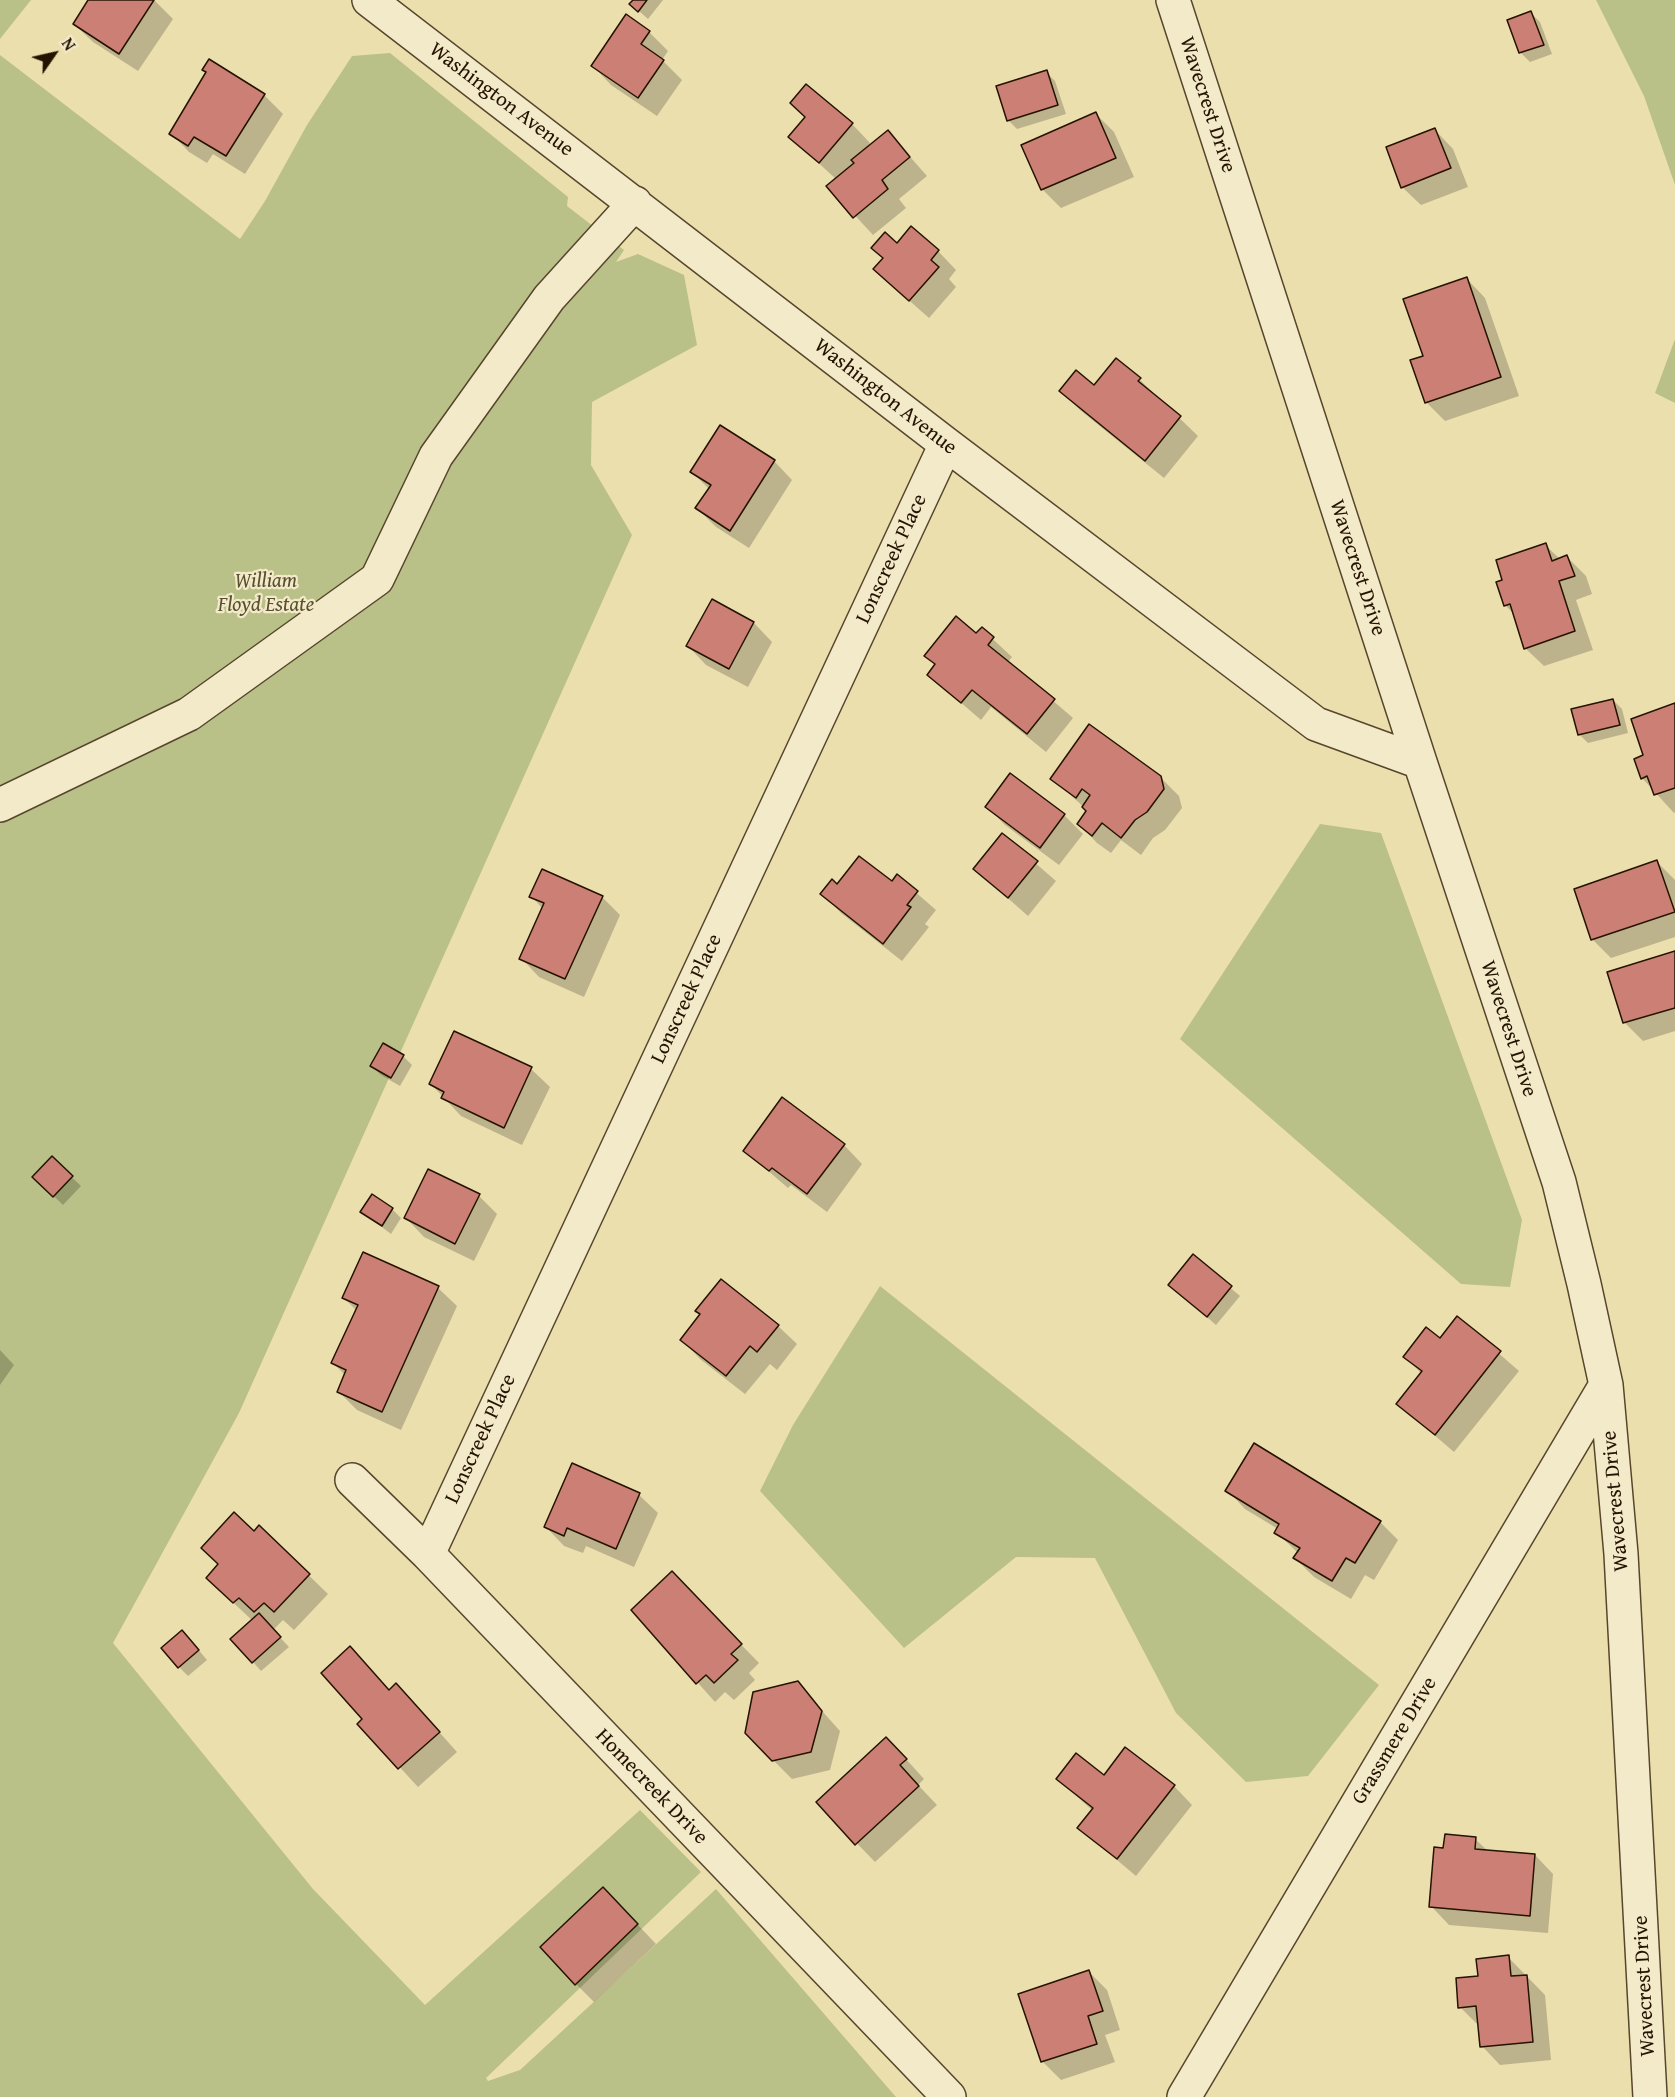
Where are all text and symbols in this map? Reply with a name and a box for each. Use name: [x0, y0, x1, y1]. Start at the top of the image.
north arrow: [24, 24, 84, 84]
text: N: [56, 33, 82, 55]
street label: Wavecrest Drive: [1173, 34, 1241, 176]
street label: Washington Avenue: [424, 37, 578, 163]
street label: Washington Avenue: [809, 333, 961, 461]
street label: Lonscreek Place: [851, 490, 933, 628]
street label: Wavecrest Drive: [1323, 497, 1391, 639]
park label: William Floyd Estate: [218, 569, 314, 619]
street label: Lonscreek Place: [646, 930, 728, 1068]
street label: Wavecrest Drive: [1474, 958, 1542, 1100]
street label: Lonscreek Place: [440, 1370, 522, 1508]
street label: Wavecrest Drive: [1597, 1429, 1635, 1573]
street label: Grassmere Drive: [1347, 1673, 1443, 1809]
street label: Homecreek Drive: [589, 1724, 713, 1850]
street label: Wavecrest Drive: [1629, 1915, 1661, 2057]

